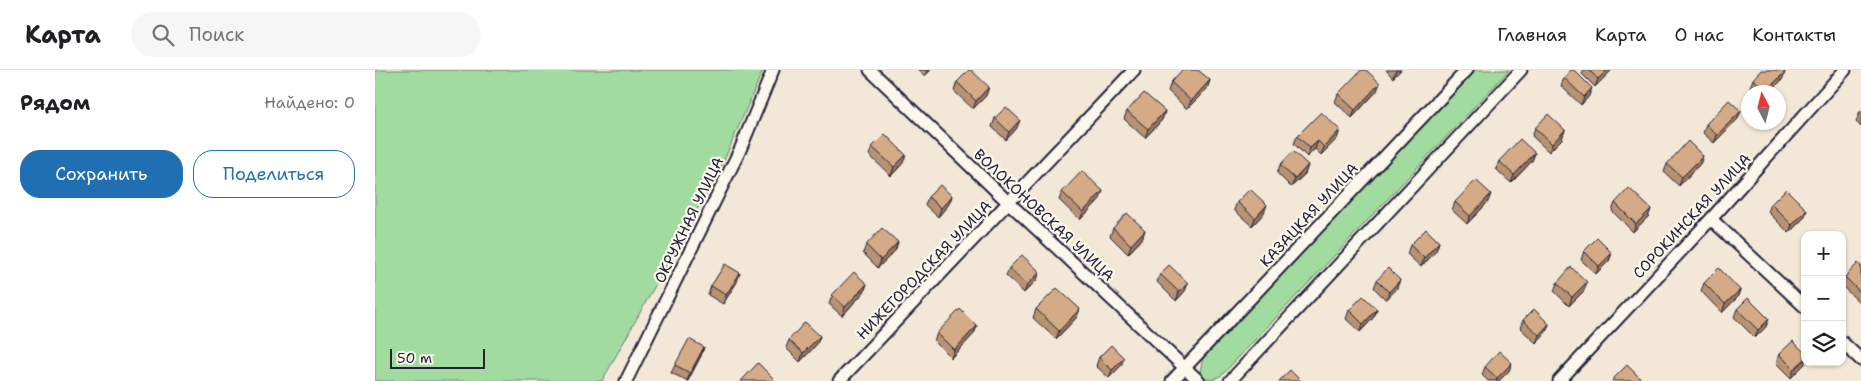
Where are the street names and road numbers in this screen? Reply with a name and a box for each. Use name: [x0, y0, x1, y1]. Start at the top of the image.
street label: ВОЛОКОНОВСКАЯ УЛИЦА: [969, 145, 1119, 286]
street label: СОРОКИНСКАЯ УЛИЦА: [1629, 149, 1756, 283]
street label: ОКРУЖНАЯ УЛИЦА: [650, 154, 728, 286]
street label: КАЗАЦКАЯ УЛИЦА: [1255, 158, 1363, 271]
street label: НИЖЕГОРОДСКАЯ УЛИЦА: [852, 196, 996, 344]

